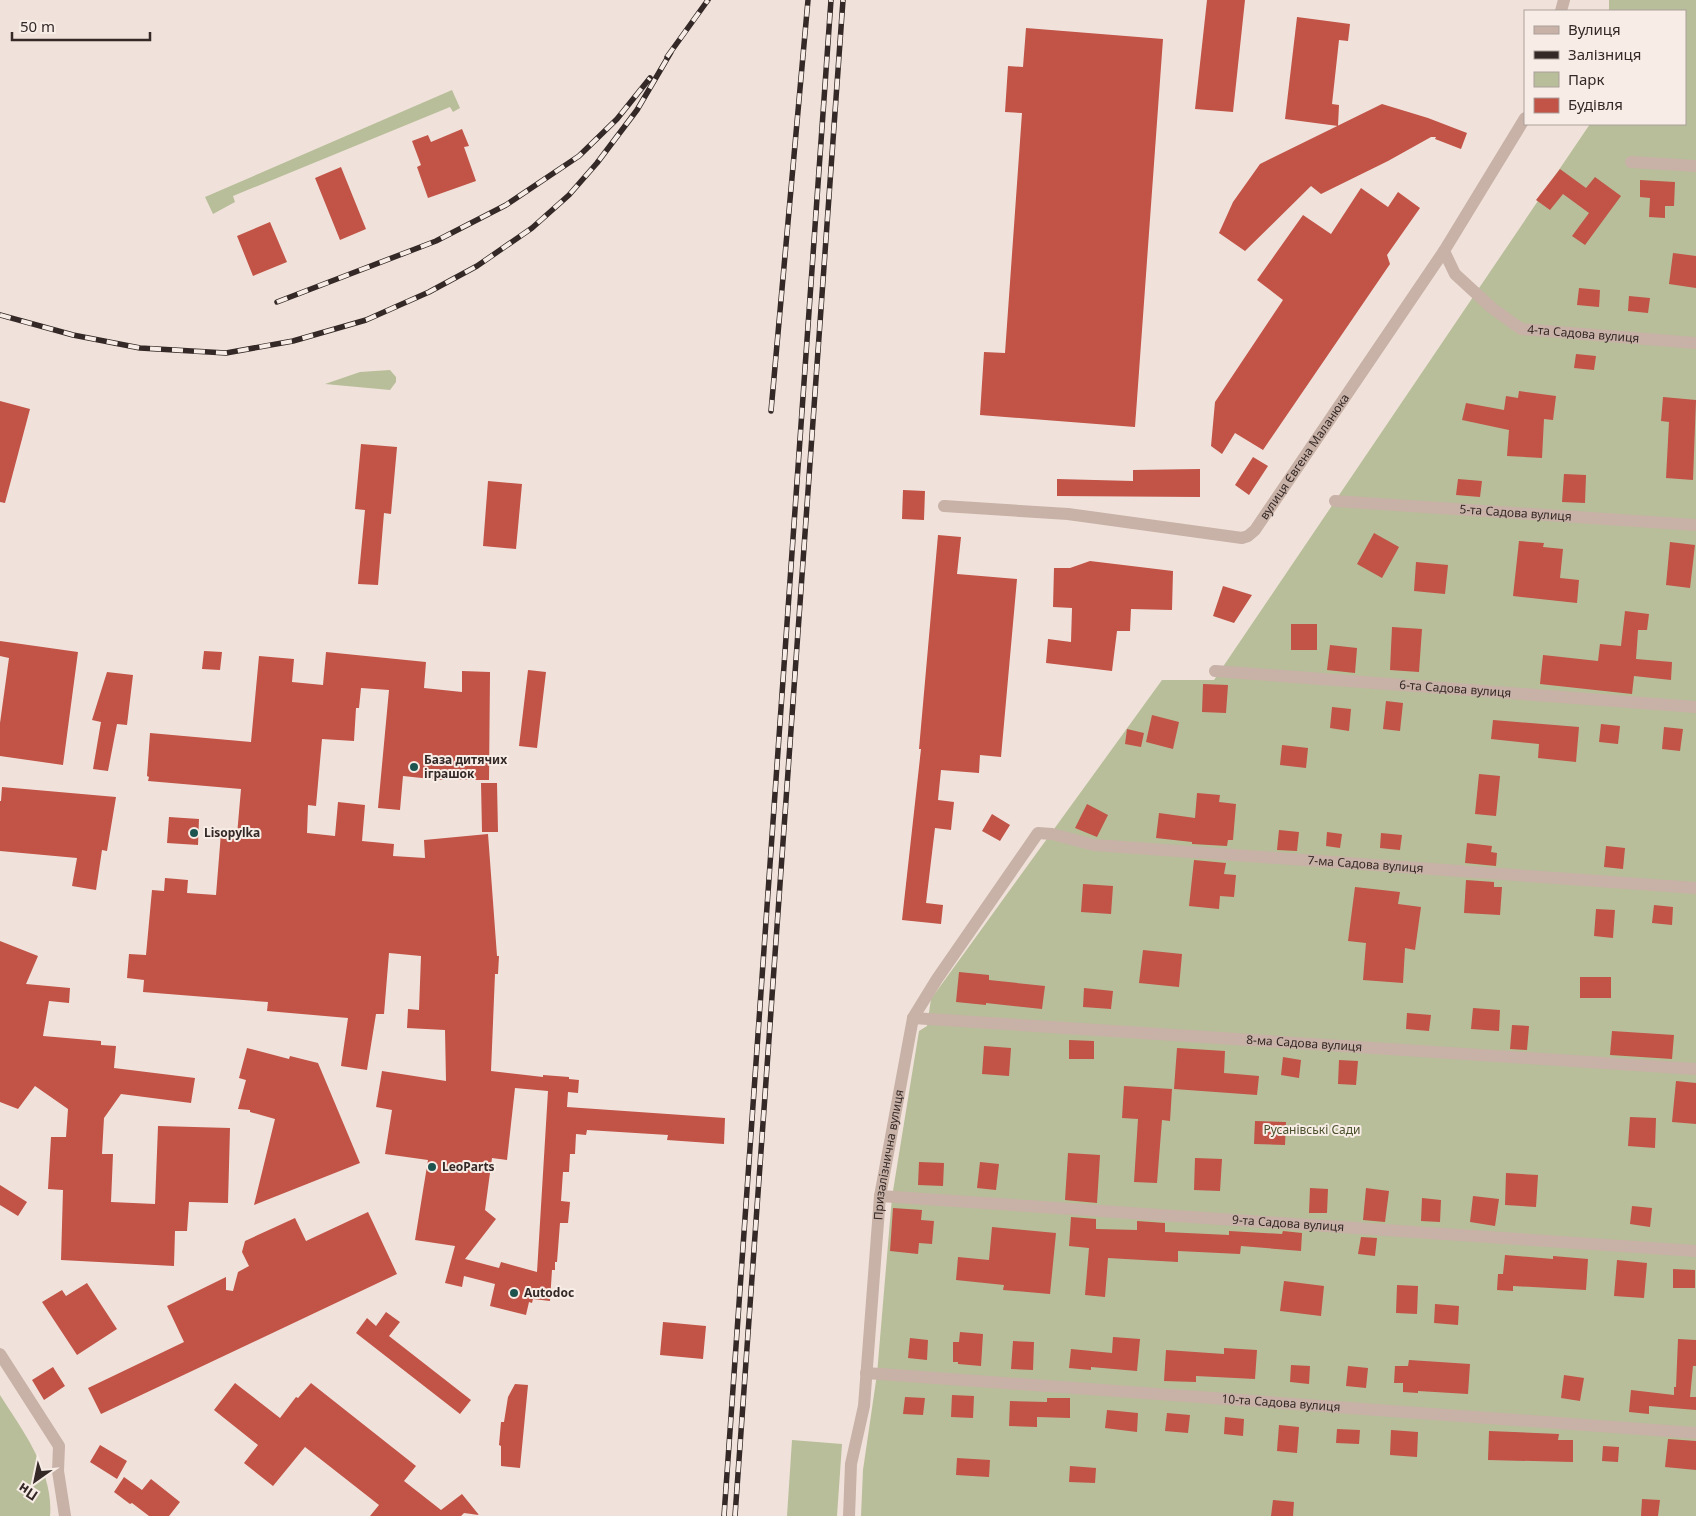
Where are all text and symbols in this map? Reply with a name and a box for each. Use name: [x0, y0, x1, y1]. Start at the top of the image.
scale bar: [12, 10, 150, 42]
legend: [1524, 10, 1686, 125]
text: 50 m: [20, 16, 55, 36]
text: Вулиця: [1568, 19, 1621, 39]
text: Залізниця: [1568, 44, 1641, 64]
text: Парк: [1568, 69, 1604, 89]
text: Будівля: [1568, 94, 1623, 114]
street label: 4-та Садова вулиця: [1527, 321, 1640, 346]
street label: вулиця Євгена Маланюка: [1256, 390, 1353, 523]
street label: 5-та Садова вулиця: [1459, 500, 1572, 525]
street label: 6-та Садова вулиця: [1399, 676, 1512, 701]
place label: База дитячих іграшок: [424, 751, 507, 782]
marker: База дитячих іграшок: [408, 761, 420, 773]
place label: Lisopylka: [204, 824, 260, 841]
marker: Lisopylka: [188, 827, 200, 839]
street label: 7-ма Садова вулиця: [1307, 851, 1424, 877]
street label: 8-ма Садова вулиця: [1246, 1031, 1363, 1055]
street label: Призалізнична вулиця: [869, 1088, 908, 1221]
park label: Русанівські Сади: [1264, 1121, 1360, 1138]
place label: LeoParts: [442, 1158, 495, 1175]
marker: LeoParts: [426, 1161, 438, 1173]
street label: 9-та Садова вулиця: [1232, 1211, 1345, 1235]
place label: Autodoc: [524, 1284, 574, 1301]
marker: Autodoc: [508, 1287, 520, 1299]
street label: 10-та Садова вулиця: [1221, 1390, 1341, 1415]
north arrow: [10, 1456, 60, 1506]
text: Пн: [14, 1479, 41, 1506]

